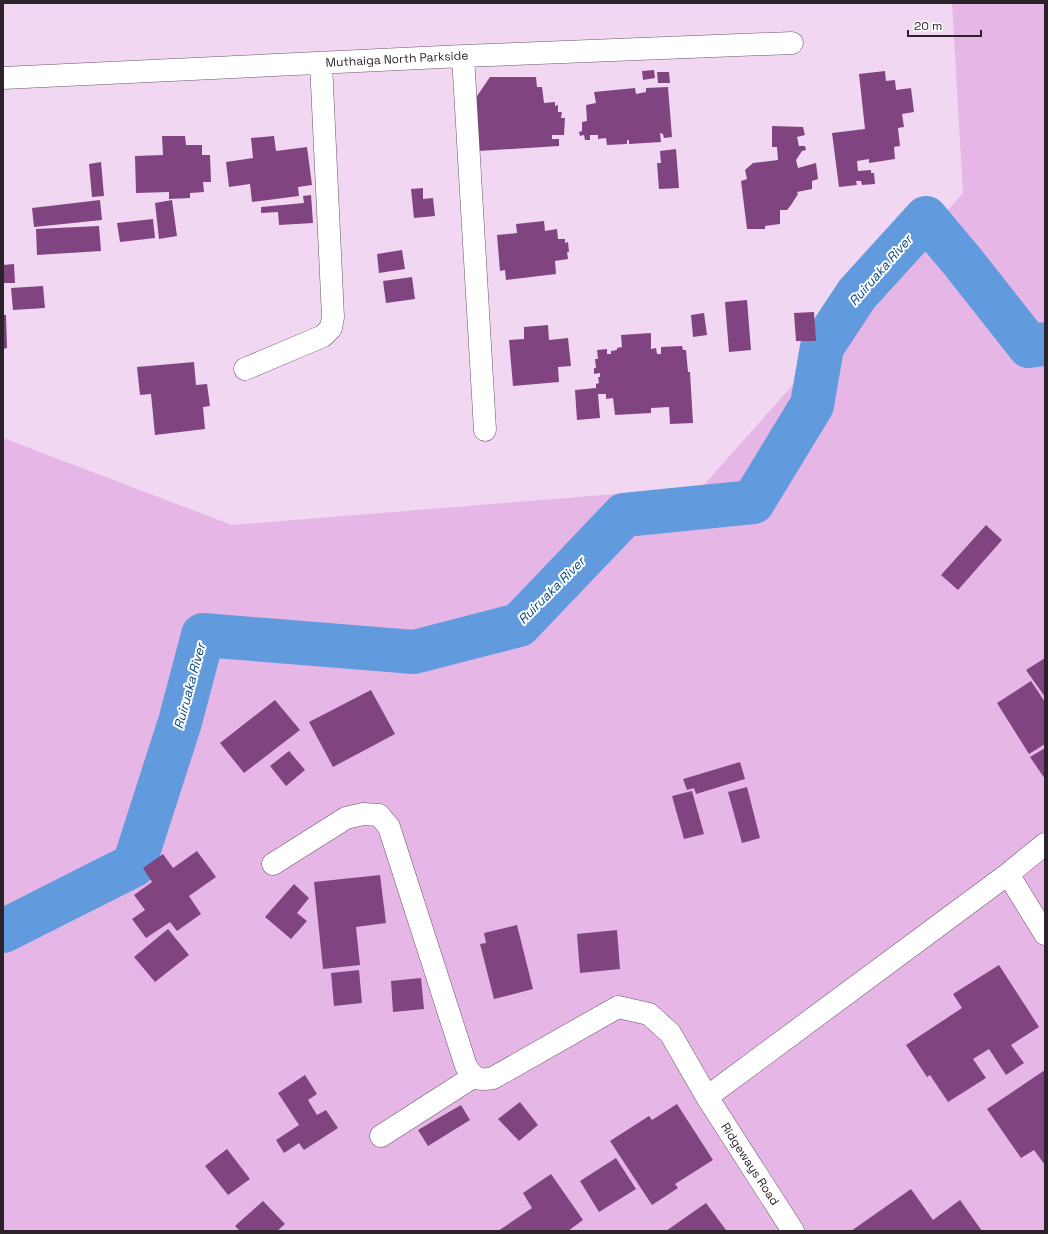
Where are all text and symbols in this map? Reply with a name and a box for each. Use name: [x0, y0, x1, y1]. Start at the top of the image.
scale bar: [908, 12, 981, 38]
text: 20 m: [914, 18, 942, 34]
street label: Muthaiga North Parkside: [325, 47, 469, 71]
water label: Ruiruaka River: [845, 230, 917, 309]
water label: Ruiruaka River: [514, 552, 590, 628]
water label: Ruiruaka River: [170, 639, 210, 731]
street label: Ridgeways Road: [717, 1120, 783, 1208]

